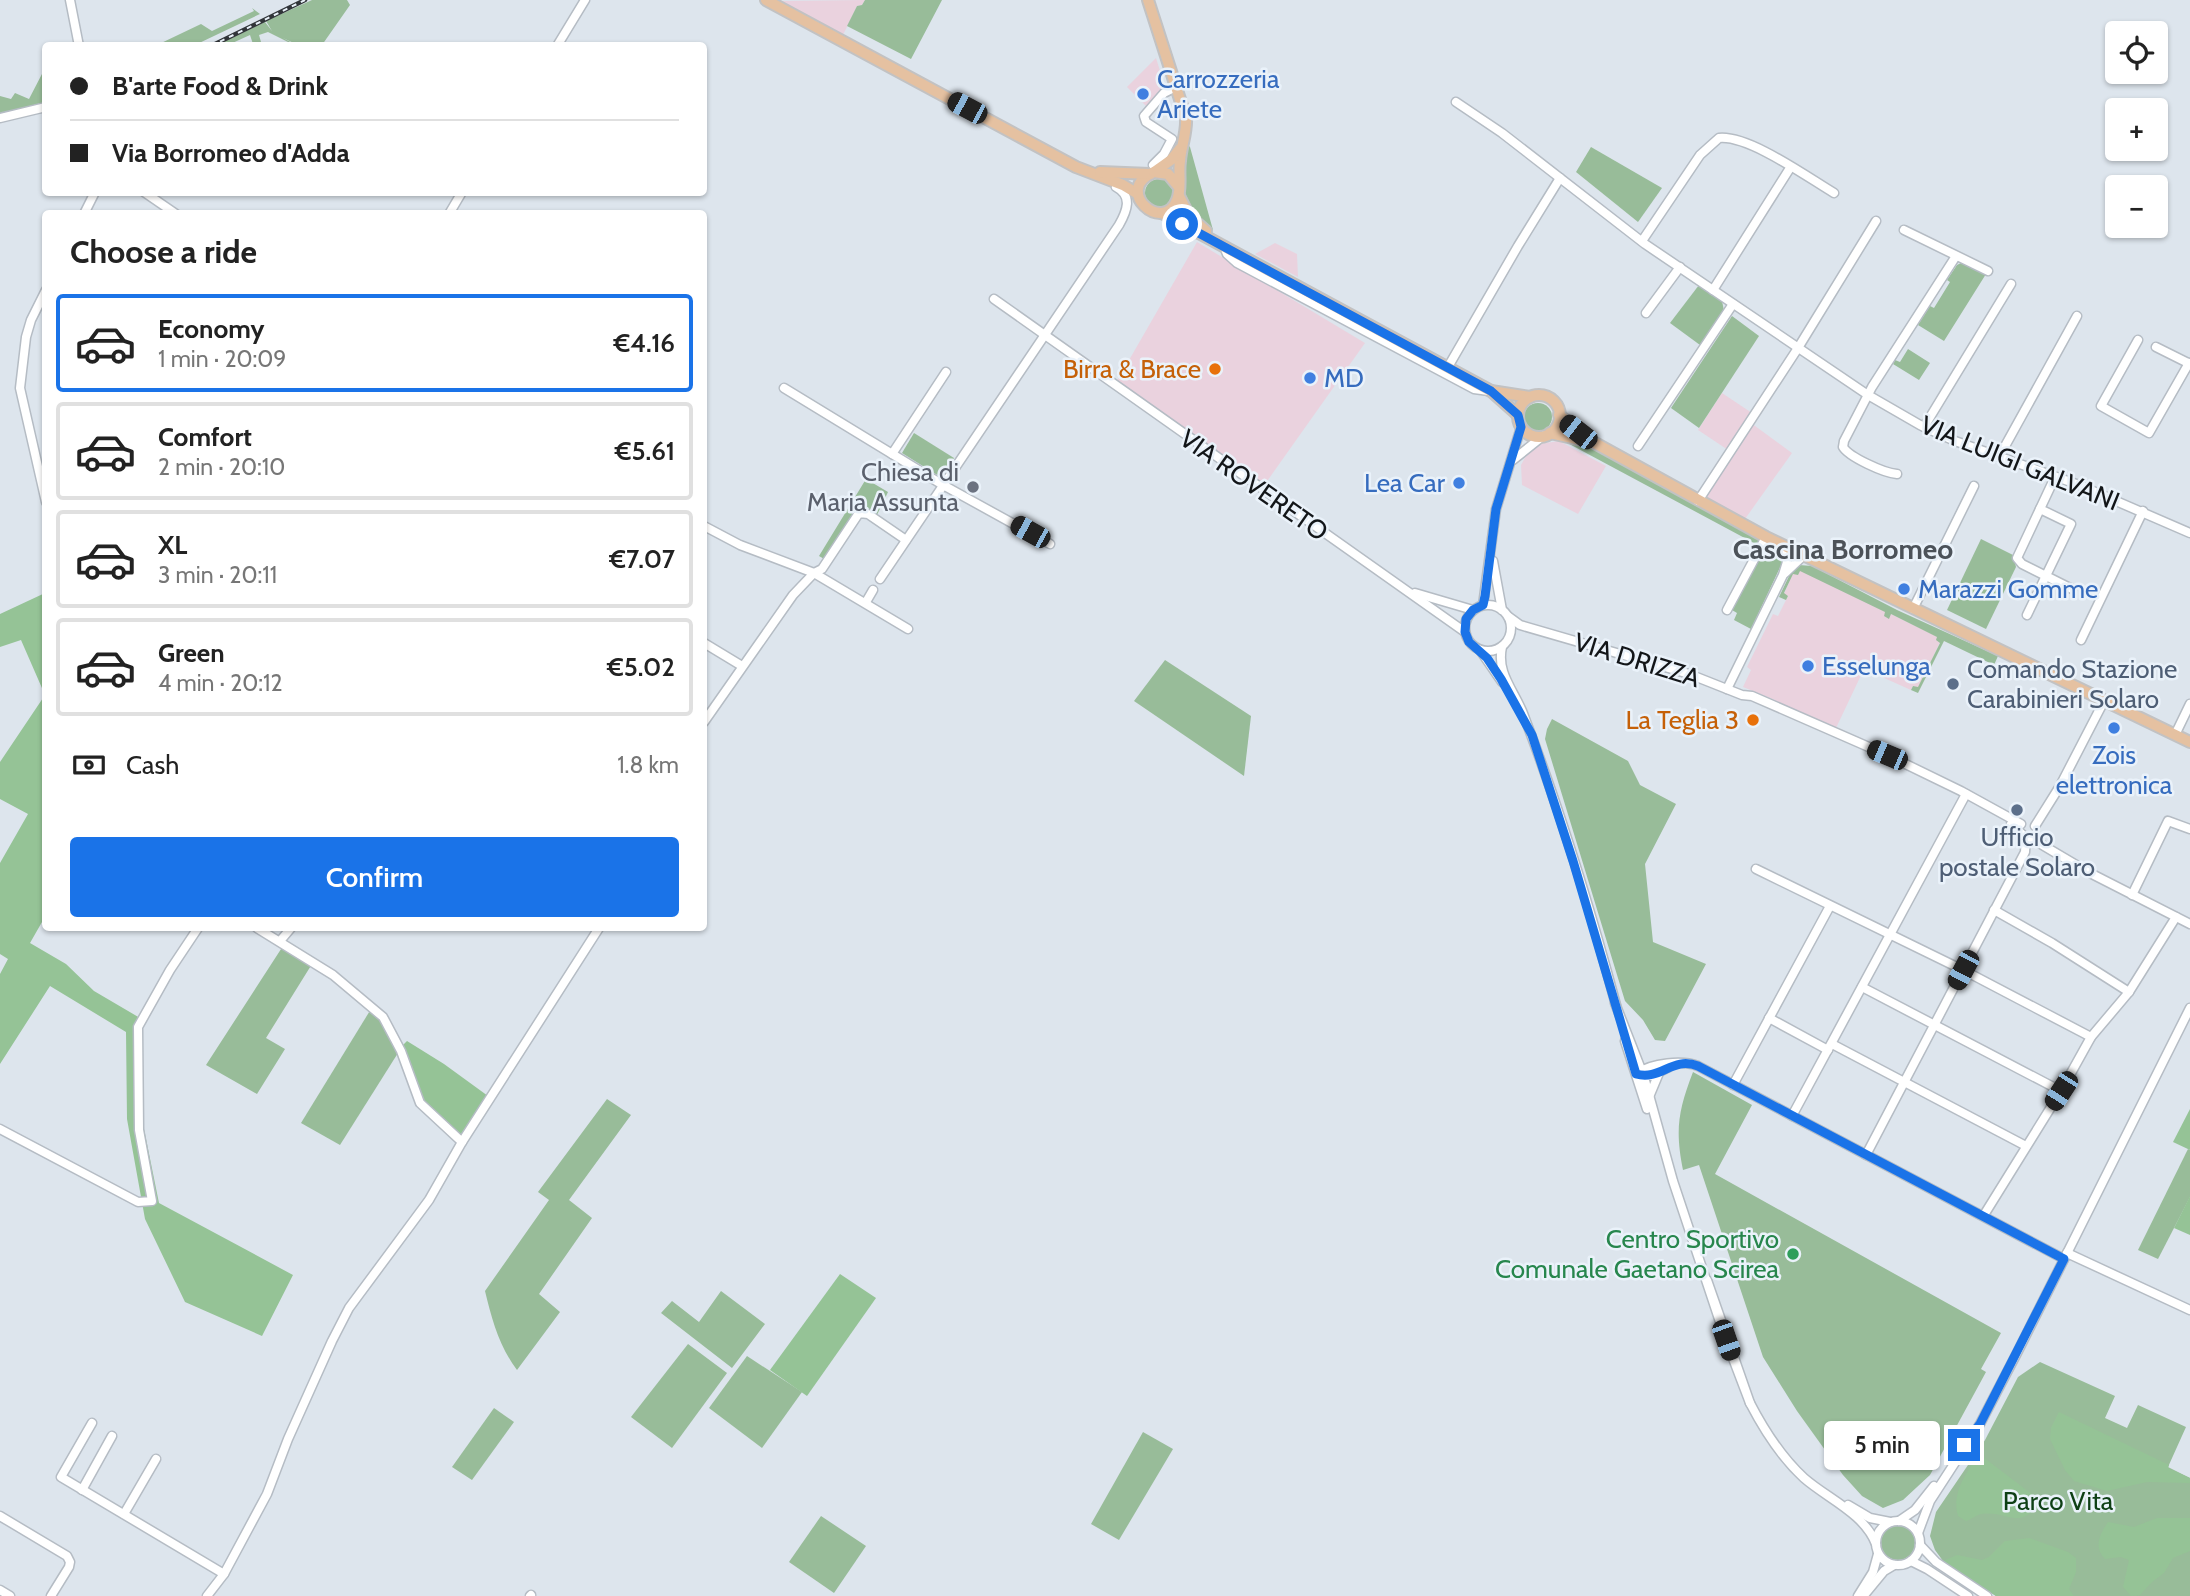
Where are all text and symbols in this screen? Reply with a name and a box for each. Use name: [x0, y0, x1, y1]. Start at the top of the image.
map controls: [2105, 21, 2168, 238]
button: locate: [2105, 21, 2168, 84]
place label: Carrozzeria Ariete: [1157, 63, 1280, 125]
text: B'arte Food & Drink: [112, 70, 328, 102]
marker: Carrozzeria Ariete: [1135, 86, 1151, 102]
car: [944, 89, 991, 127]
button: +: [2105, 98, 2168, 161]
text: Via Borromeo d'Adda: [112, 137, 350, 169]
button: −: [2105, 175, 2168, 238]
route start: [1166, 208, 1198, 240]
text: Choose a ride: [70, 232, 257, 271]
icon: car: [74, 312, 137, 375]
text: Economy: [158, 313, 264, 345]
text: €4.16: [614, 327, 675, 359]
text: 1 min · 20:09: [158, 345, 286, 373]
place label: Birra & Brace: [1063, 353, 1201, 385]
marker: Birra & Brace: [1207, 361, 1223, 377]
place label: MD: [1324, 362, 1364, 394]
marker: MD: [1302, 370, 1318, 386]
street label: VIA LUIGI GALVANI: [1916, 409, 2124, 517]
car: [1555, 411, 1602, 453]
icon: car: [74, 420, 137, 483]
text: Comfort: [158, 421, 252, 453]
street label: VIA ROVERETO: [1174, 422, 1334, 548]
text: €5.61: [615, 435, 675, 467]
text: 2 min · 20:10: [158, 453, 285, 481]
place label: Chiesa di Maria Assunta: [807, 456, 960, 518]
place label: Lea Car: [1364, 467, 1446, 499]
marker: Lea Car: [1451, 475, 1467, 491]
marker: Chiesa di Maria Assunta: [965, 479, 981, 495]
car: [1007, 513, 1054, 551]
icon: car: [74, 528, 137, 591]
text: XL: [158, 529, 187, 561]
district label: Cascina Borromeo: [1733, 532, 1953, 566]
text: €7.07: [609, 543, 675, 575]
text: 3 min · 20:11: [158, 561, 277, 589]
place label: Marazzi Gomme: [1918, 573, 2098, 605]
marker: Marazzi Gomme: [1896, 581, 1912, 597]
street label: VIA DRIZZA: [1570, 626, 1704, 694]
icon: car: [74, 636, 137, 699]
text: Green: [158, 637, 225, 669]
place label: Esselunga: [1822, 650, 1931, 682]
text: €5.02: [607, 651, 675, 683]
place label: Comando Stazione Carabinieri Solaro: [1967, 653, 2177, 715]
marker: Esselunga: [1800, 658, 1816, 674]
text: 4 min · 20:12: [158, 669, 283, 697]
marker: Comando Stazione Carabinieri Solaro: [1945, 676, 1961, 692]
place label: La Teglia 3: [1626, 704, 1739, 736]
marker: La Teglia 3: [1745, 712, 1761, 728]
marker: Zois elettronica: [2106, 720, 2122, 736]
car: [1864, 737, 1911, 773]
place label: Zois elettronica: [2056, 739, 2173, 801]
icon: cash: [70, 746, 108, 784]
text: Cash: [126, 749, 179, 781]
text: 1.8 km: [617, 751, 679, 779]
marker: Ufficio postale Solaro: [2009, 802, 2025, 818]
place label: Ufficio postale Solaro: [1939, 821, 2095, 883]
button: Confirm: [70, 837, 679, 917]
car: [1944, 947, 1983, 993]
car: [2041, 1068, 2082, 1114]
place label: Centro Sportivo Comunale Gaetano Scirea: [1495, 1223, 1780, 1285]
marker: Centro Sportivo Comunale Gaetano Scirea: [1785, 1246, 1801, 1262]
car: [1710, 1317, 1743, 1363]
callout: 5 min: [1824, 1420, 1940, 1470]
route end: [1948, 1429, 1980, 1461]
text: 5 min: [1854, 1431, 1910, 1459]
park label: Parco Vita: [2003, 1485, 2114, 1517]

